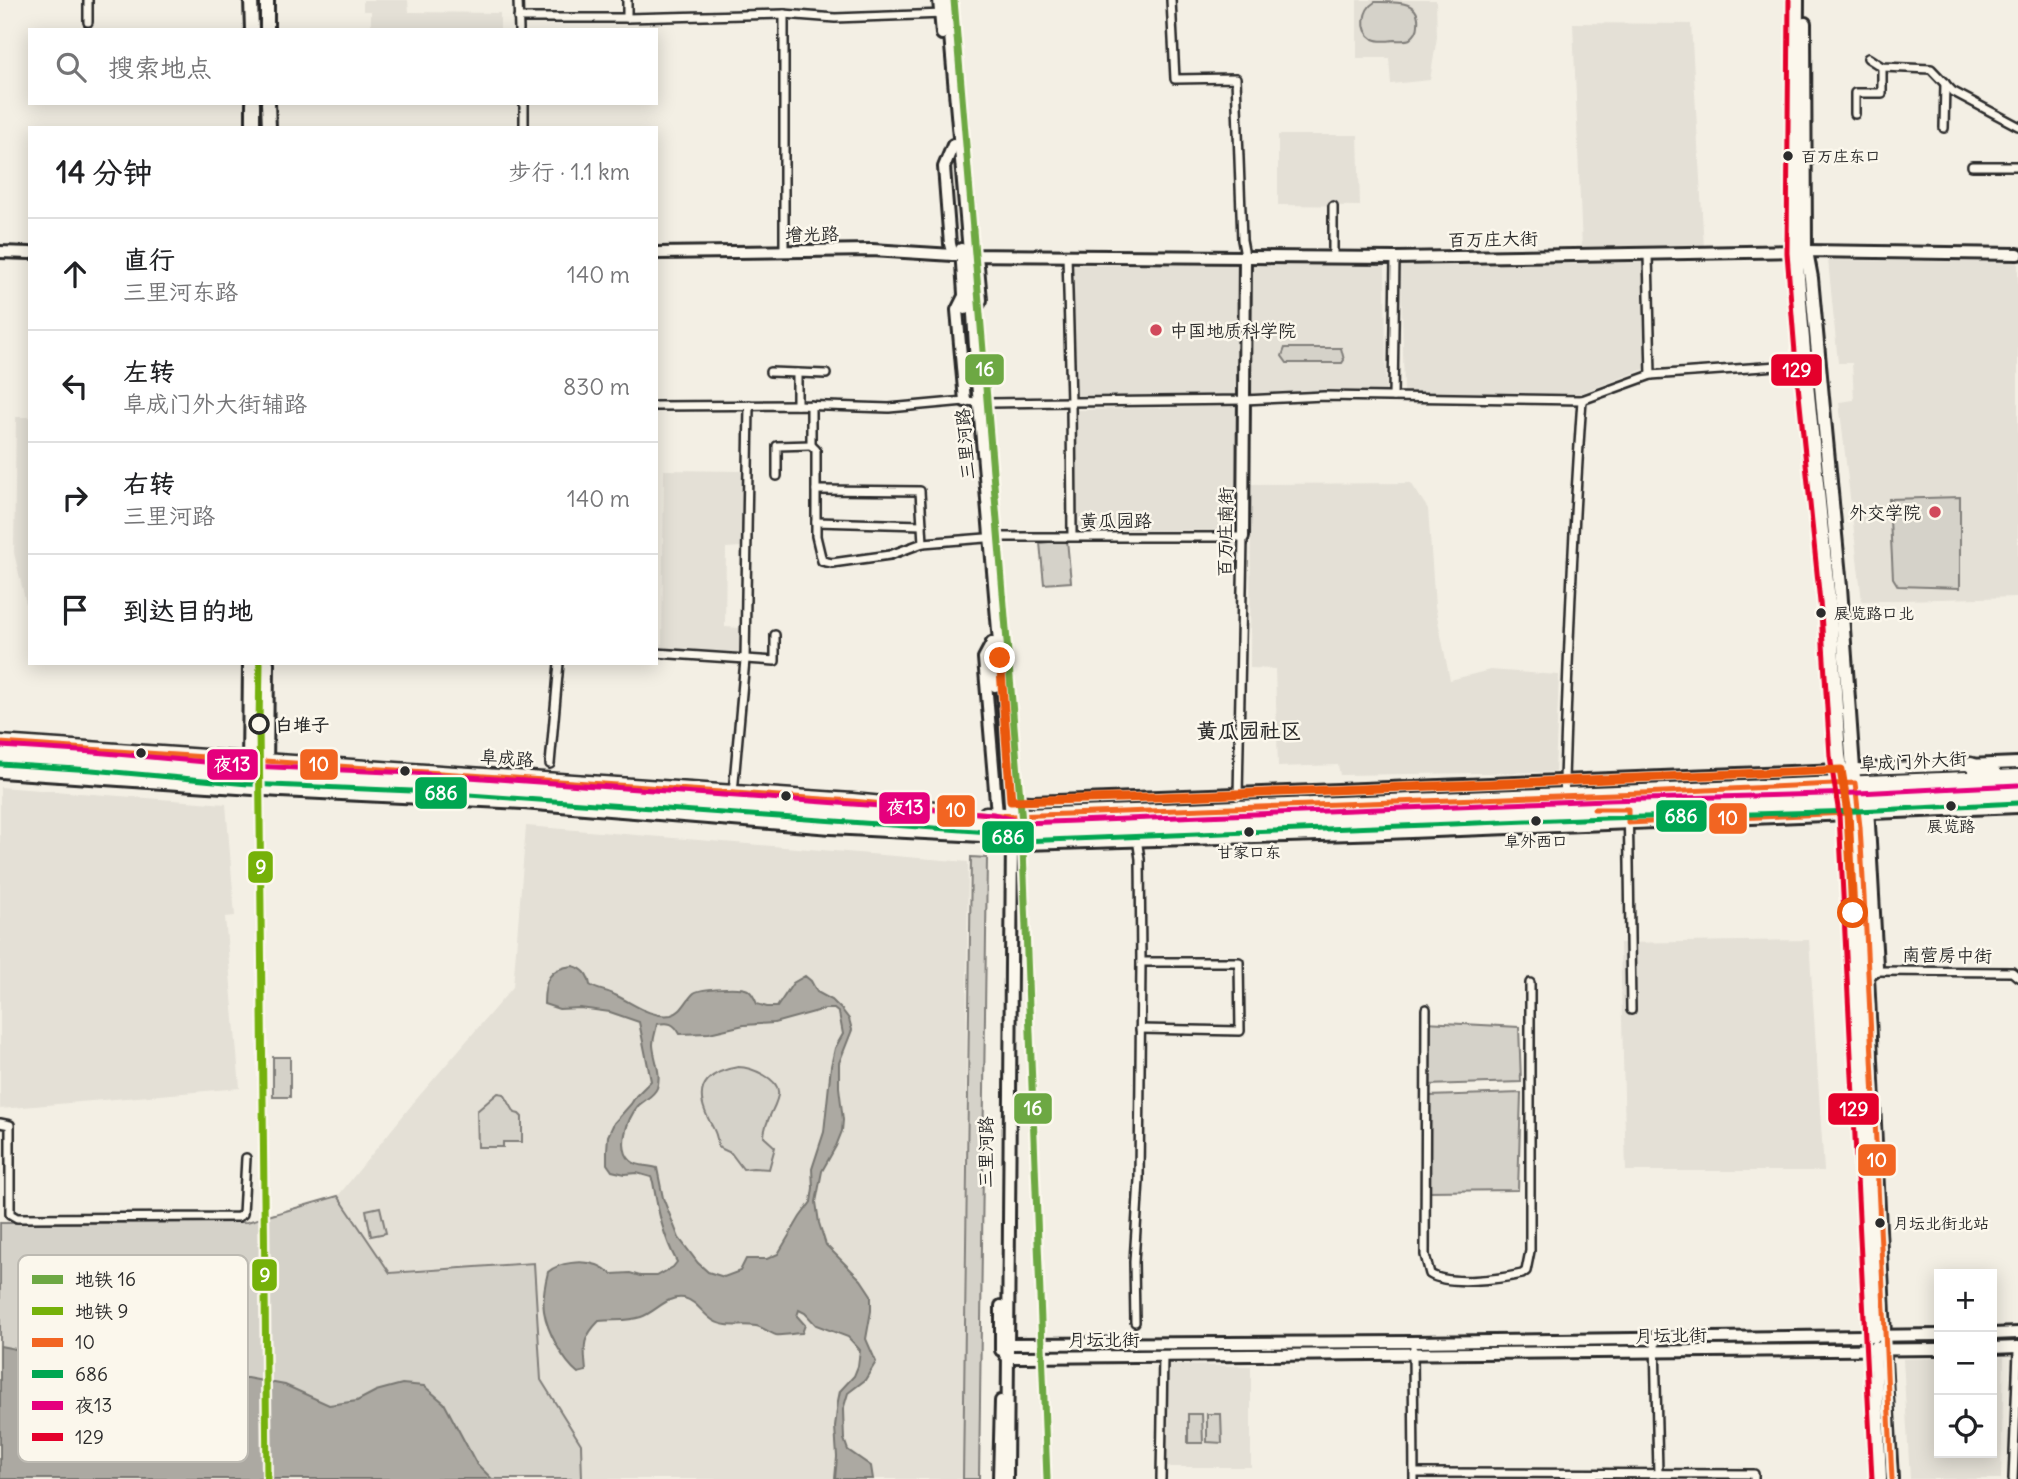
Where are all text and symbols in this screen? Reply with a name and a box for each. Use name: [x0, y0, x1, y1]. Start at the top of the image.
search box: [28, 28, 658, 105]
icon: search: [52, 48, 90, 86]
text: 搜索地点: [108, 51, 212, 84]
place label: 百万庄东口: [1801, 146, 1881, 166]
marker: 百万庄东口: [1781, 149, 1795, 163]
text: 14 分钟: [56, 153, 152, 191]
text: 步行 · 1.1 km: [508, 157, 630, 186]
street label: 增光路: [785, 222, 839, 246]
street label: 百万庄大街: [1448, 227, 1538, 251]
text: 直行: [123, 243, 175, 276]
icon: ahead: [56, 255, 94, 293]
text: 140 m: [567, 260, 630, 289]
text: 三里河东路: [123, 277, 238, 306]
place label: 中国地质科学院: [1170, 319, 1296, 342]
marker: 中国地质科学院: [1148, 322, 1164, 338]
line badge: 16: [964, 353, 1005, 386]
line badge: 129: [1770, 353, 1823, 387]
text: 左转: [123, 355, 175, 388]
text: 16: [976, 357, 994, 381]
text: 129: [1783, 358, 1812, 382]
icon: left: [56, 367, 94, 405]
text: 830 m: [563, 372, 630, 401]
text: 阜成门外大街辅路: [123, 389, 307, 418]
street label: 三里河路: [950, 407, 980, 481]
text: 右转: [123, 467, 175, 500]
icon: right: [56, 479, 94, 517]
text: 140 m: [567, 484, 630, 513]
street label: 百万庄南街: [1213, 487, 1237, 577]
text: 三里河路: [123, 501, 215, 530]
place label: 外交学院: [1849, 501, 1921, 524]
marker: 外交学院: [1927, 504, 1943, 520]
street label: 黄瓜园路: [1080, 509, 1152, 532]
icon: arrive: [56, 591, 94, 629]
text: 到达目的地: [123, 594, 253, 627]
place label: 展览路口北: [1834, 603, 1914, 623]
marker: 展览路口北: [1814, 606, 1828, 620]
route end: [984, 642, 1015, 673]
place label: 白堆子: [275, 713, 329, 736]
marker: 白堆子: [249, 714, 269, 734]
district label: 黄瓜园社区: [1197, 717, 1302, 744]
street label: 阜成路: [479, 745, 535, 771]
unlabelled marker: [134, 746, 148, 760]
street label: 阜成门外大街: [1858, 747, 1968, 775]
line badge: 夜13: [206, 748, 259, 781]
line badge: 10: [299, 748, 339, 781]
text: 夜13: [213, 752, 251, 776]
text: 10: [309, 752, 329, 776]
unlabelled marker: [398, 764, 412, 778]
line badge: 686: [414, 776, 468, 810]
text: 686: [425, 781, 457, 805]
unlabelled marker: [779, 789, 793, 803]
line badge: 夜13: [878, 791, 931, 825]
line badge: 10: [936, 794, 976, 828]
text: 夜13: [886, 795, 924, 819]
text: 10: [946, 798, 966, 822]
line badge: 686: [1655, 799, 1708, 833]
marker: 展览路: [1944, 799, 1958, 813]
line badge: 10: [1708, 802, 1748, 835]
text: 686: [1665, 804, 1697, 828]
text: 10: [1718, 806, 1738, 830]
marker: 阜外西口: [1529, 814, 1543, 828]
place label: 展览路: [1927, 816, 1975, 836]
line badge: 686: [981, 820, 1035, 854]
text: 686: [992, 825, 1024, 849]
marker: 甘家口东: [1242, 825, 1256, 839]
place label: 阜外西口: [1504, 831, 1568, 851]
place label: 甘家口东: [1217, 842, 1281, 862]
line badge: 9: [247, 850, 274, 884]
text: 9: [256, 855, 267, 879]
route start: [1837, 897, 1868, 928]
street label: 南营房中街: [1902, 943, 1992, 967]
line badge: 16: [1013, 1092, 1053, 1125]
line badge: 129: [1827, 1092, 1880, 1126]
text: 16: [1024, 1096, 1042, 1120]
text: 129: [1840, 1097, 1869, 1121]
street label: 三里河路: [974, 1116, 997, 1188]
line badge: 10: [1857, 1143, 1897, 1177]
text: 10: [1867, 1148, 1887, 1172]
place label: 月坛北街北站: [1893, 1213, 1989, 1233]
marker: 月坛北街北站: [1873, 1216, 1887, 1230]
legend: [18, 1255, 248, 1462]
line badge: 9: [251, 1258, 278, 1292]
text: 9: [260, 1263, 271, 1287]
text: 地铁 16: [75, 1267, 136, 1291]
map controls: [1934, 1269, 1997, 1458]
button: +: [1934, 1269, 1997, 1332]
text: 地铁 9: [75, 1299, 128, 1323]
street label: 月坛北街: [1635, 1323, 1707, 1347]
street label: 月坛北街: [1068, 1328, 1140, 1351]
text: 10: [75, 1330, 95, 1354]
button: −: [1934, 1332, 1997, 1395]
text: 686: [75, 1362, 108, 1386]
text: 夜13: [75, 1393, 112, 1417]
button: locate: [1934, 1395, 1997, 1458]
text: 129: [75, 1425, 104, 1449]

